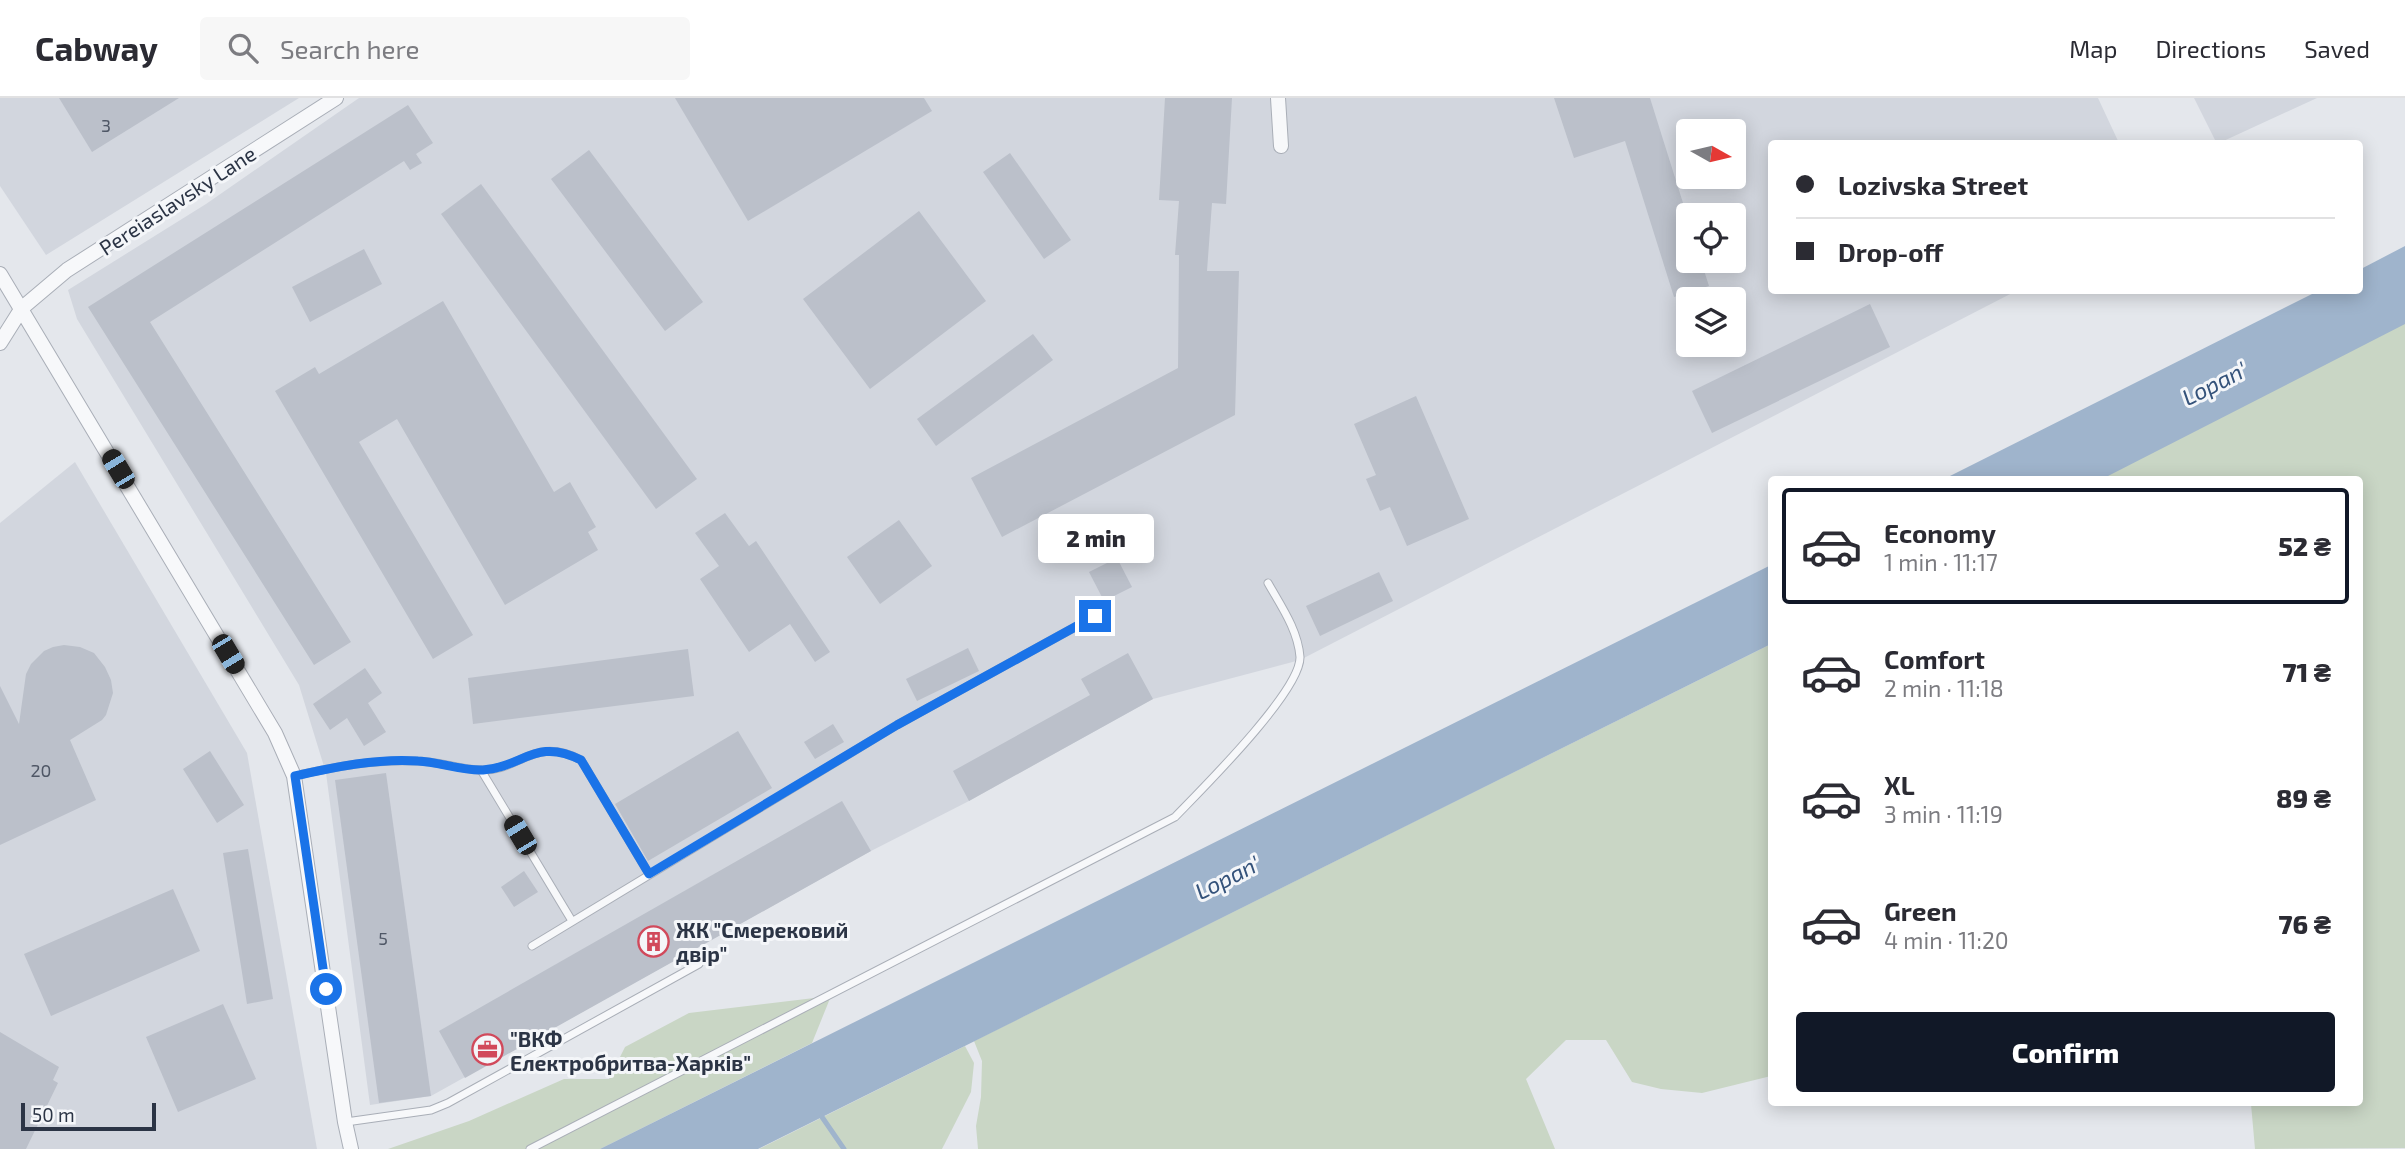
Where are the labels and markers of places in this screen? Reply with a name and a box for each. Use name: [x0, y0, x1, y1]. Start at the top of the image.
place label: ЖК "Смерековий двір": [676, 917, 848, 966]
building icon: ЖК "Смерековий двір": [636, 924, 670, 958]
place label: "ВКФ Електробритва-Харків": [510, 1026, 751, 1075]
office icon: "ВКФ Електробритва-Харків": [470, 1033, 504, 1067]

